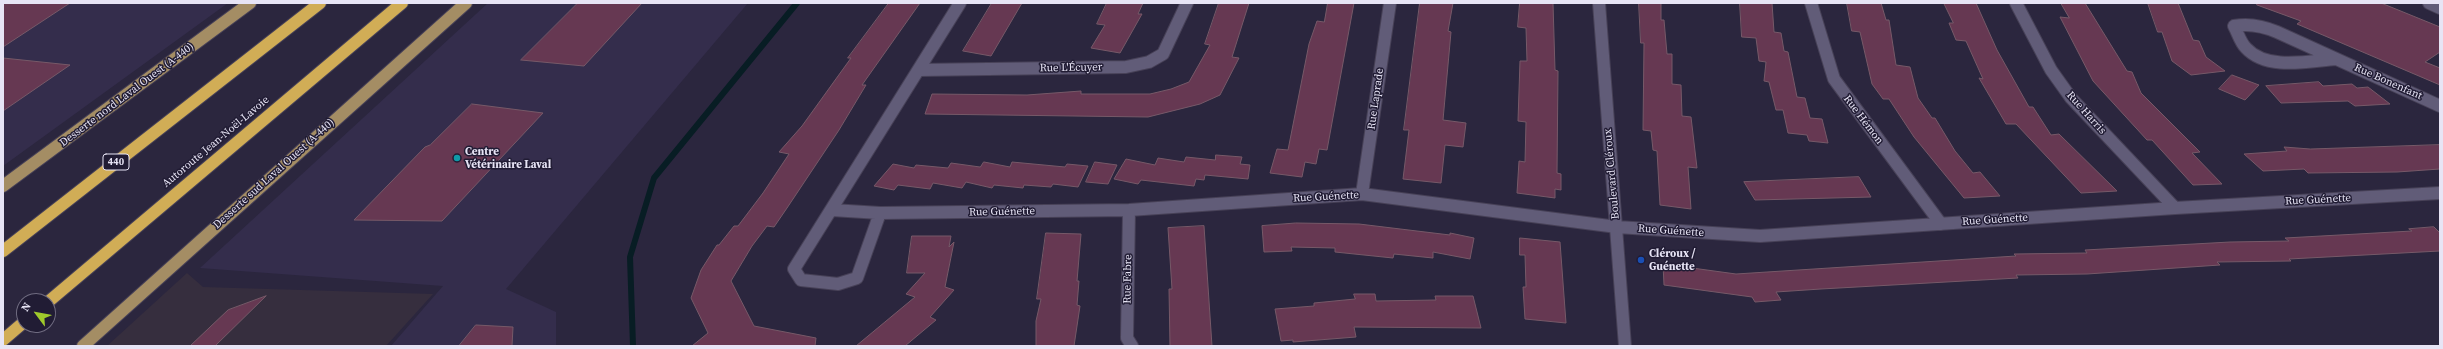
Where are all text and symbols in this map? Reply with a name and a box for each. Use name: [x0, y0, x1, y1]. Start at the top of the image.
street label: Desserte nord Laval Ouest (A-440): [57, 40, 197, 150]
street label: Rue L'Écuyer: [1040, 61, 1102, 75]
street label: Rue Bonenfant: [2352, 61, 2424, 103]
street label: Rue Laprade: [1365, 67, 1387, 131]
street label: Rue Harris: [2063, 89, 2109, 137]
street label: Rue Hémon: [1840, 93, 1886, 147]
street label: Autoroute Jean-Noël-Lavoie: [160, 94, 272, 190]
street label: Desserte sud Laval Ouest (A-440): [211, 116, 337, 232]
street label: Boulevard Cléroux: [1601, 128, 1623, 220]
place label: Centre Vétérinaire Laval: [465, 145, 551, 171]
marker: Centre Vétérinaire Laval: [452, 153, 462, 163]
road number: 440: [103, 154, 129, 170]
street label: Rue Guénette: [1293, 189, 1359, 205]
street label: Rue Guénette: [2285, 192, 2351, 208]
street label: Rue Guénette: [969, 205, 1035, 219]
street label: Rue Guénette: [1962, 211, 2028, 229]
street label: Rue Guénette: [1638, 222, 1704, 240]
place label: Cléroux / Guénette: [1649, 247, 1696, 273]
street label: Rue Fabre: [1121, 254, 1135, 304]
marker: Cléroux / Guénette: [1636, 255, 1646, 265]
north arrow: [16, 293, 56, 333]
text: N: [18, 300, 35, 314]

